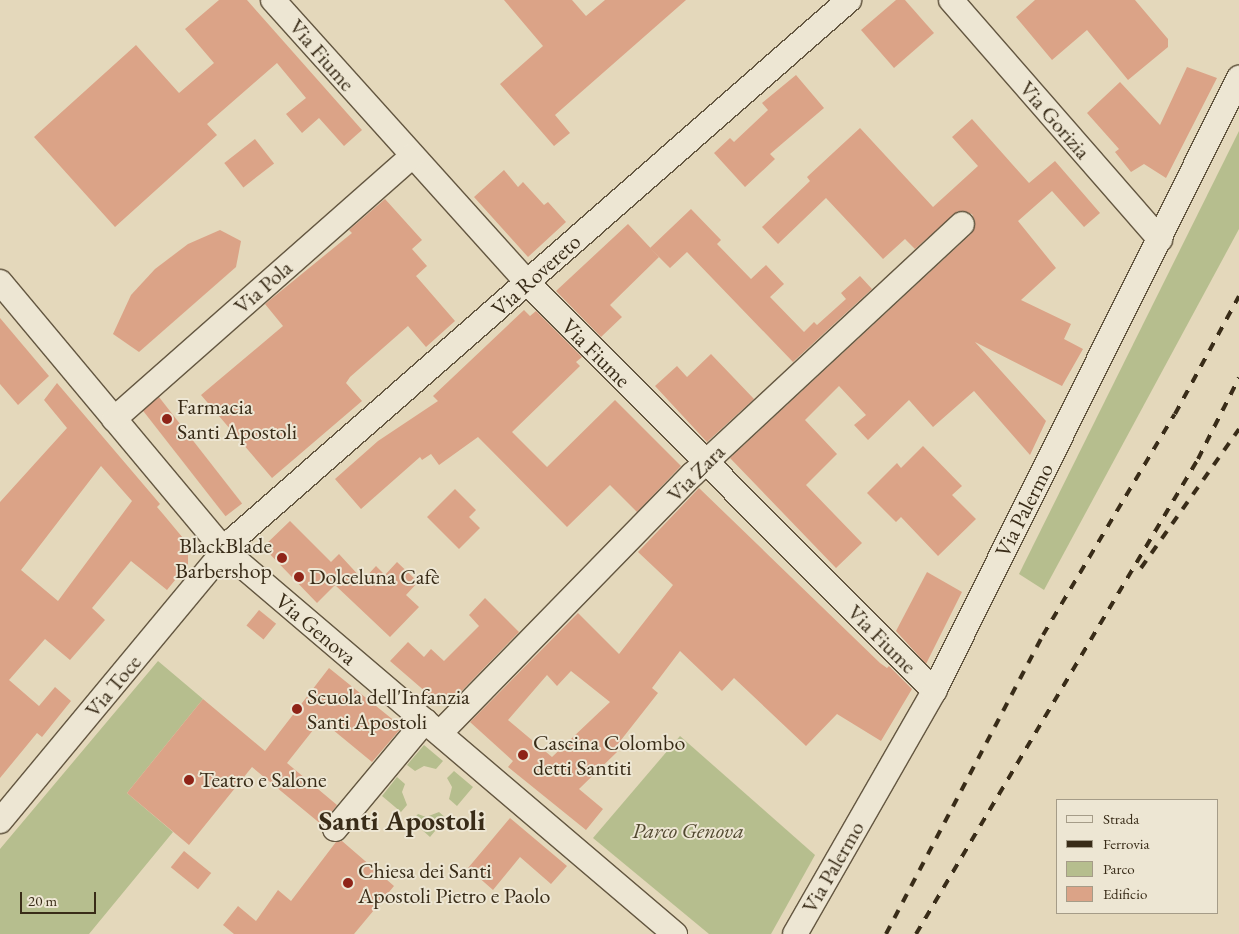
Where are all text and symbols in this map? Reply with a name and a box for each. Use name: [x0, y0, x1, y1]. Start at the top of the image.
street label: Via Fiume: [284, 14, 360, 96]
street label: Via Gorizia: [1014, 75, 1096, 165]
street label: Via Rovereto: [486, 228, 586, 322]
street label: Via Pola: [228, 255, 298, 319]
street label: Via Fiume: [556, 313, 636, 393]
place label: Farmacia Santi Apostoli: [177, 393, 297, 444]
marker: Farmacia Santi Apostoli: [161, 413, 173, 425]
street label: Via Zara: [662, 439, 730, 507]
street label: Via Palermo: [989, 459, 1059, 561]
place label: BlackBlade Barbershop: [175, 532, 272, 584]
marker: BlackBlade Barbershop: [276, 552, 288, 564]
place label: Dolceluna Cafè: [309, 564, 440, 590]
marker: Dolceluna Cafè: [293, 571, 305, 583]
street label: Via Genova: [270, 587, 362, 671]
street label: Via Fiume: [842, 599, 922, 679]
street label: Via Toce: [79, 649, 147, 723]
place label: Scuola dell'Infanzia Santi Apostoli: [307, 683, 470, 734]
marker: Scuola dell'Infanzia Santi Apostoli: [291, 703, 303, 715]
place label: Cascina Colombo detti Santiti: [533, 729, 685, 780]
marker: Cascina Colombo detti Santiti: [517, 749, 529, 761]
place label: Teatro e Salone: [199, 767, 327, 793]
marker: Teatro e Salone: [183, 774, 195, 786]
legend: [1056, 799, 1219, 914]
district label: Santi Apostoli: [318, 803, 486, 837]
text: Strada: [1103, 809, 1139, 828]
street label: Via Palermo: [796, 816, 870, 918]
park label: Parco Genova: [632, 818, 744, 844]
text: Ferrovia: [1103, 834, 1150, 853]
place label: Chiesa dei Santi Apostoli Pietro e Paolo: [358, 857, 550, 908]
text: Parco: [1103, 859, 1135, 878]
marker: Chiesa dei Santi Apostoli Pietro e Paolo: [342, 877, 354, 889]
scale bar: [22, 882, 99, 914]
text: Edificio: [1103, 884, 1147, 903]
text: 20 m: [28, 891, 57, 910]

